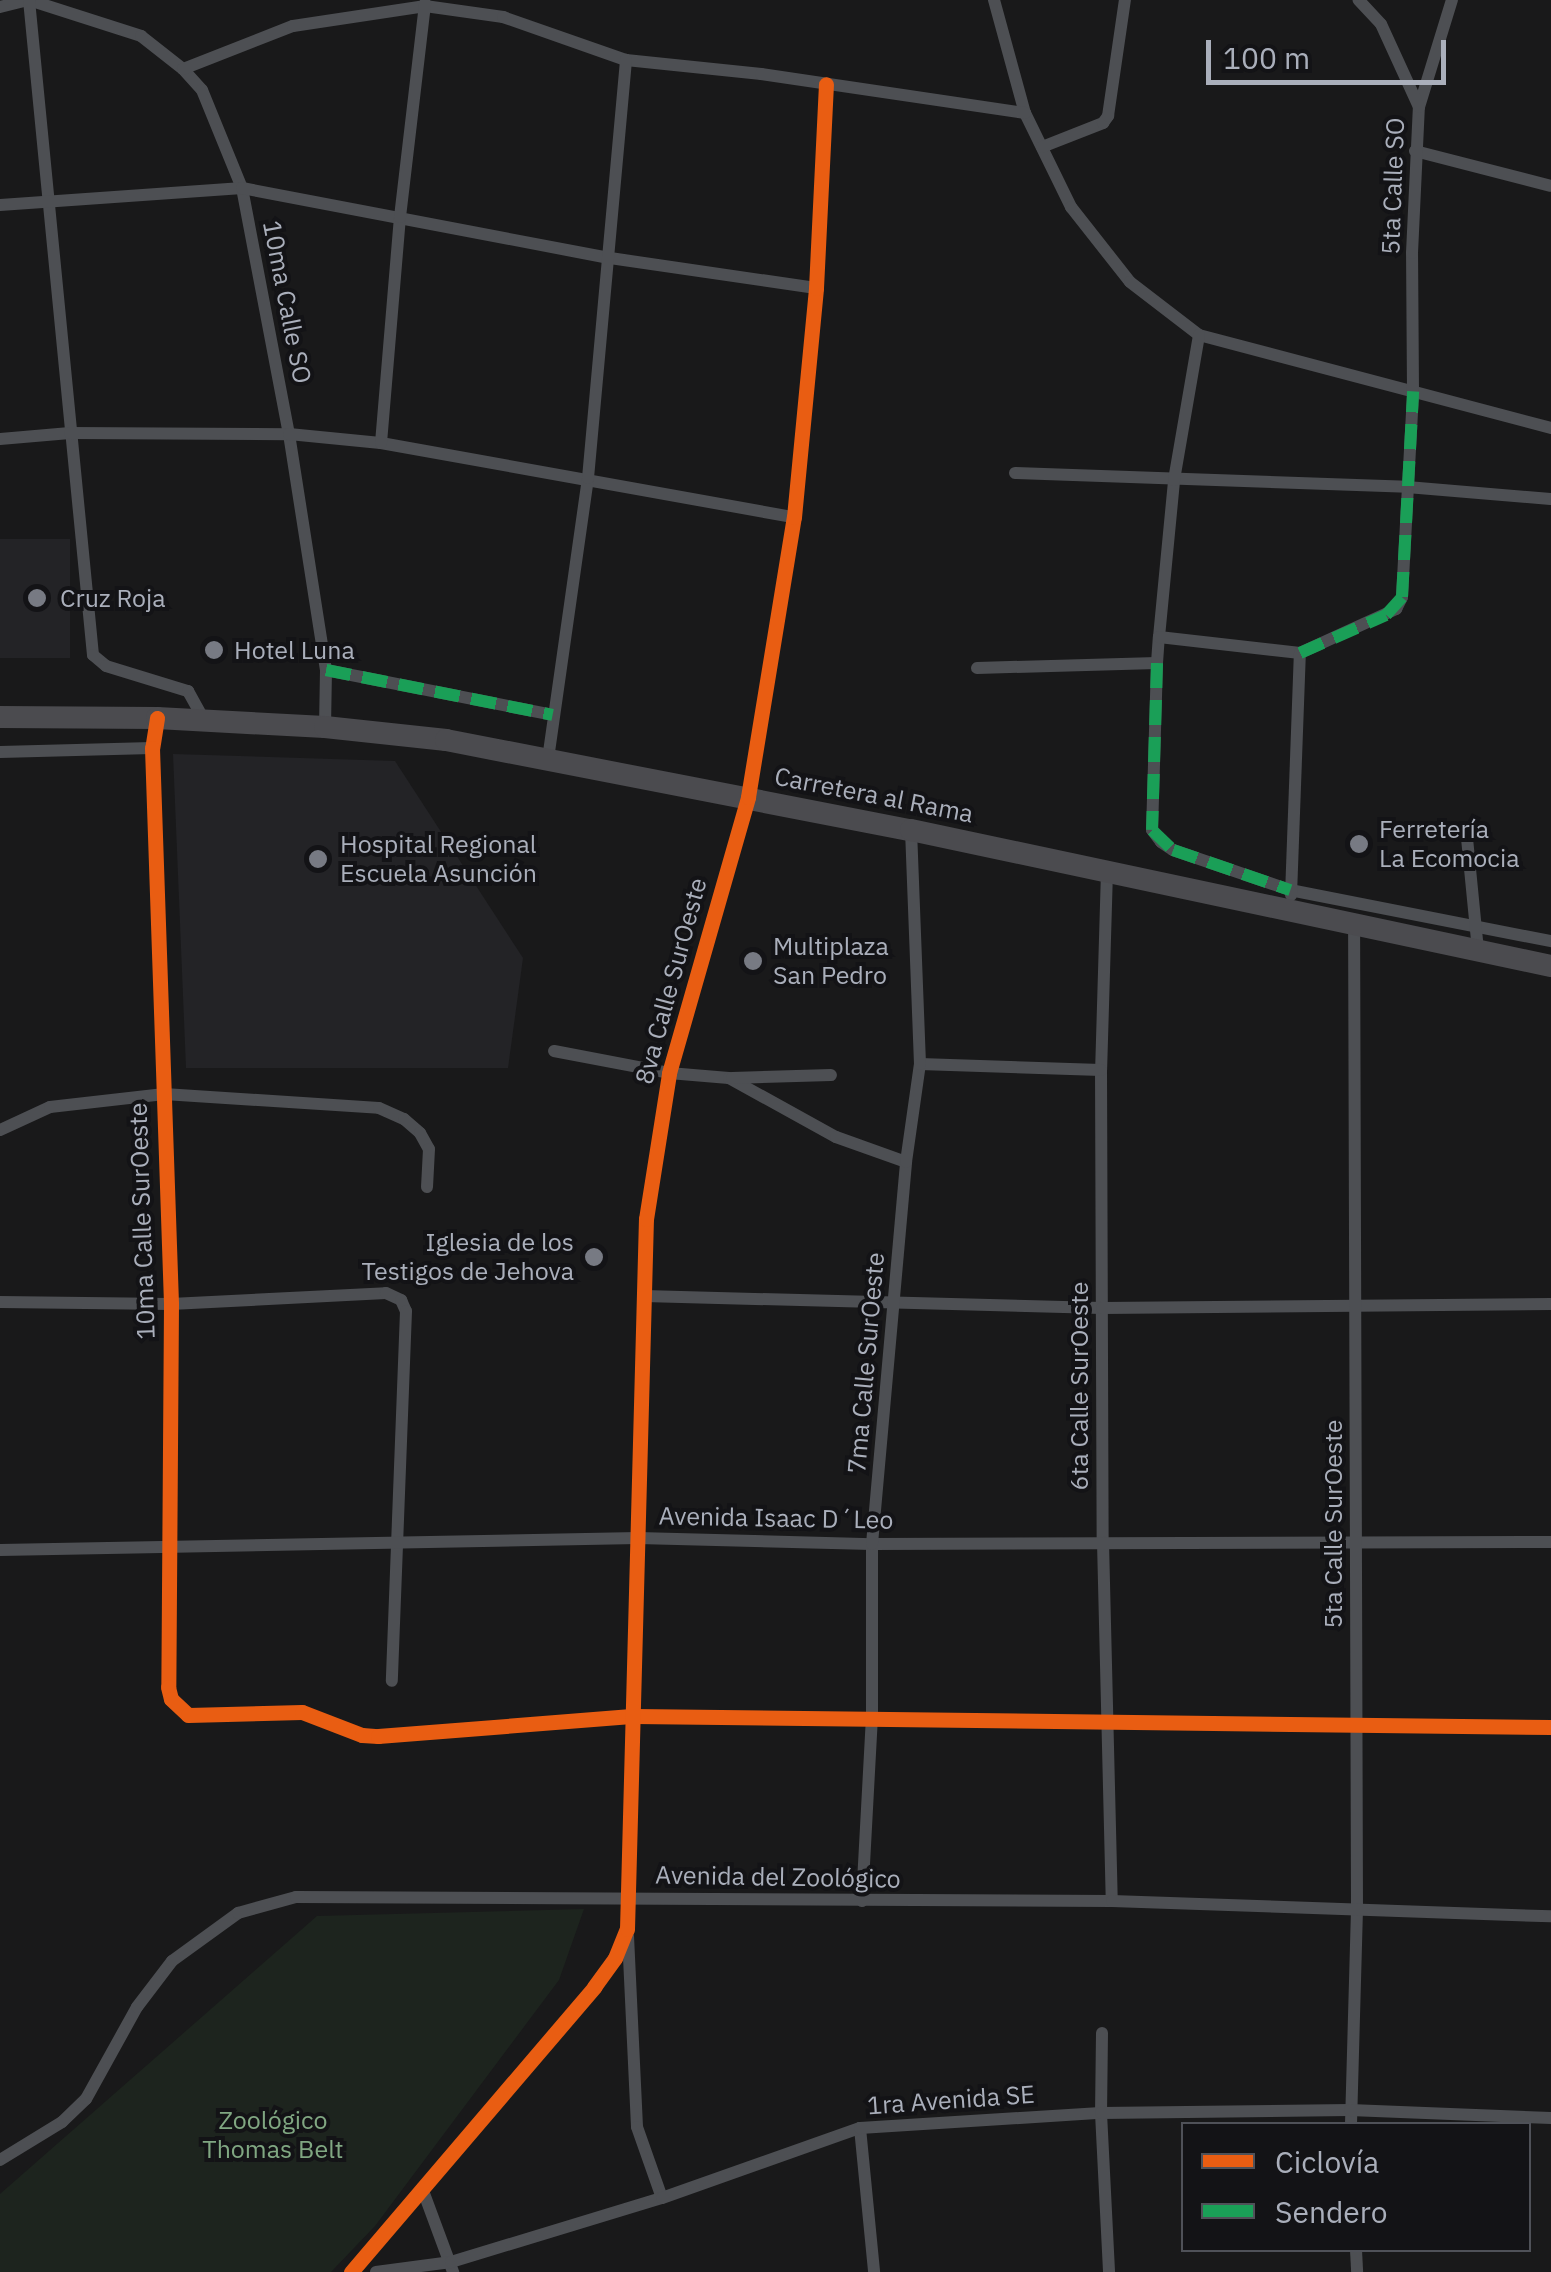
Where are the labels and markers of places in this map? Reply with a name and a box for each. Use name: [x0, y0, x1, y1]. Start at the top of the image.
place label: Cruz Roja: [60, 583, 166, 613]
marker: Cruz Roja: [24, 585, 50, 611]
place label: Hotel Luna: [234, 635, 355, 665]
marker: Hotel Luna: [203, 639, 225, 661]
place label: Ferretería La Ecomocia: [1379, 815, 1519, 874]
place label: Hospital Regional Escuela Asunción: [340, 830, 537, 889]
marker: Ferretería La Ecomocia: [1348, 833, 1370, 855]
marker: Hospital Regional Escuela Asunción: [305, 846, 331, 872]
place label: Multiplaza San Pedro: [773, 932, 889, 991]
marker: Multiplaza San Pedro: [742, 950, 764, 972]
place label: Iglesia de los Testigos de Jehova: [361, 1228, 574, 1287]
marker: Iglesia de los Testigos de Jehova: [583, 1246, 605, 1268]

